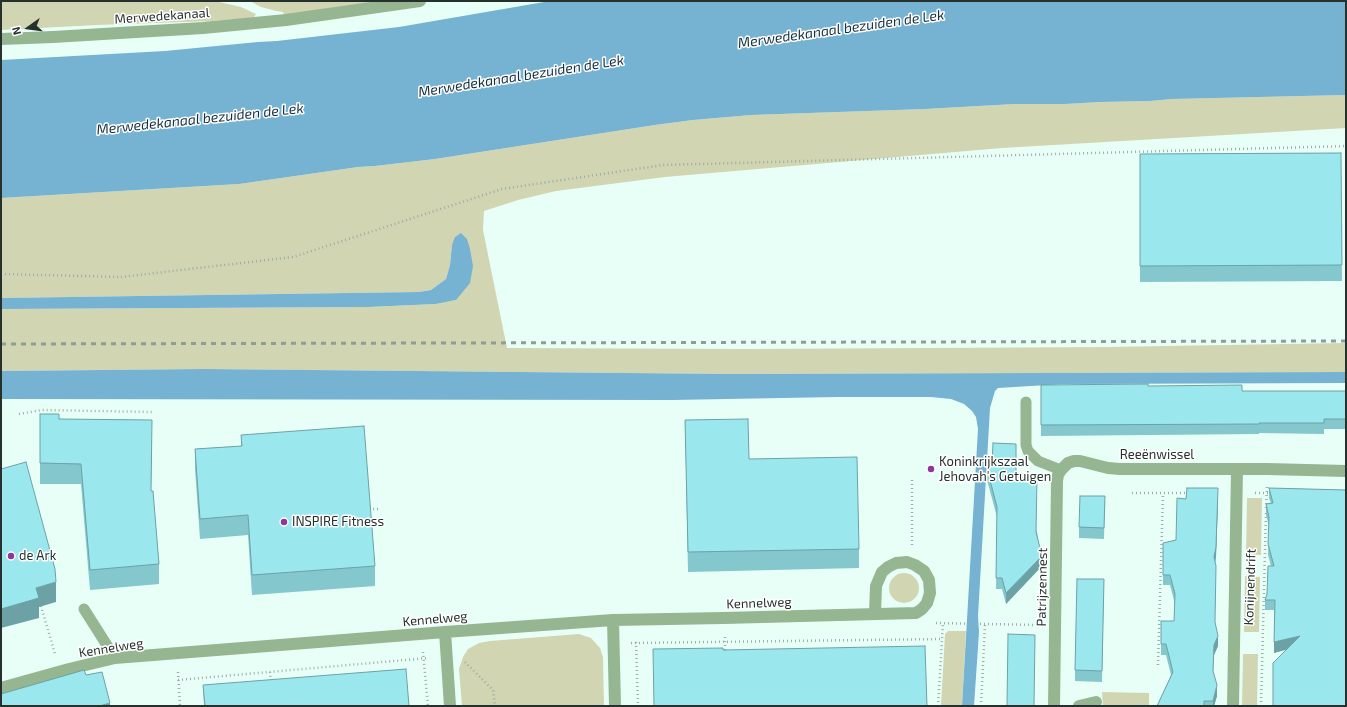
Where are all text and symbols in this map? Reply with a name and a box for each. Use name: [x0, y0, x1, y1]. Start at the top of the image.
street label: Merwedekanaal: [114, 5, 210, 27]
water label: Merwedekanaal bezuiden de Lek: [737, 6, 945, 52]
north arrow: [8, 8, 48, 48]
text: N: [9, 26, 23, 36]
water label: Merwedekanaal bezuiden de Lek: [417, 51, 625, 101]
water label: Merwedekanaal bezuiden de Lek: [96, 100, 304, 138]
street label: Reeënwissel: [1120, 447, 1194, 463]
place label: Koninkrijkszaal Jehovah's Getuigen: [939, 454, 1051, 485]
marker: Koninkrijkszaal Jehovah's Getuigen: [926, 464, 936, 474]
place label: INSPIRE Fitness: [292, 514, 384, 530]
marker: INSPIRE Fitness: [279, 517, 289, 527]
place label: de Ark: [19, 548, 56, 564]
street label: Patrijzennest: [1034, 548, 1050, 626]
street label: Konijnendrift: [1241, 548, 1259, 626]
marker: de Ark: [6, 551, 16, 561]
street label: Kennelweg: [726, 594, 792, 612]
street label: Kennelweg: [402, 608, 468, 630]
street label: Kennelweg: [78, 635, 144, 661]

